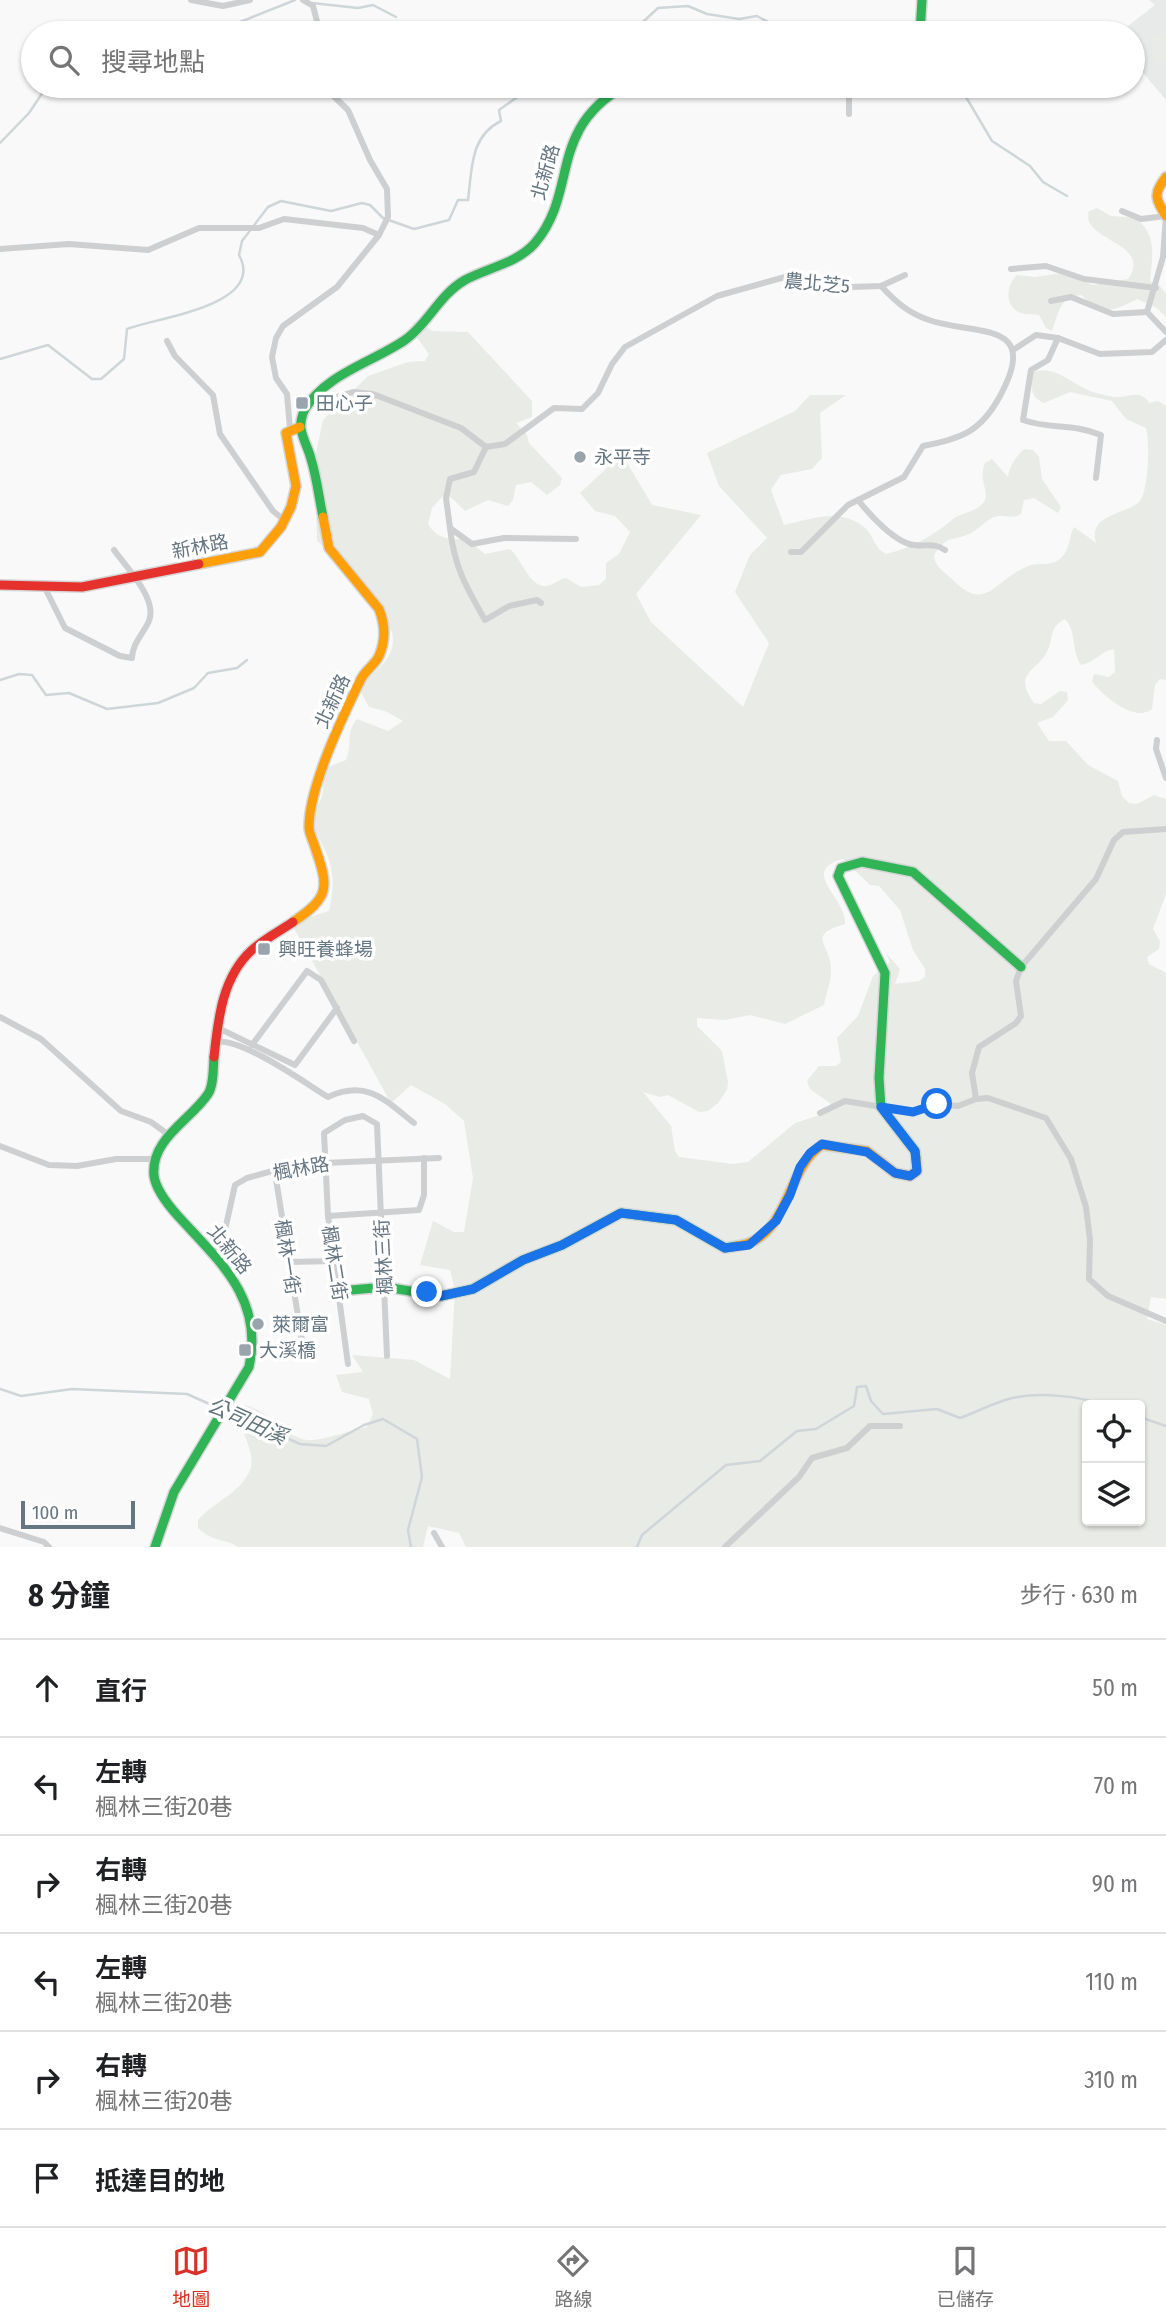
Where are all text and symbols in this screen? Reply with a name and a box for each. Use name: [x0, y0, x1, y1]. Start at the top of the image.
search box: [21, 21, 1145, 98]
icon: search: [45, 41, 83, 79]
text: 搜尋地點: [101, 47, 205, 78]
street label: 北新路: [527, 142, 564, 203]
street label: 農北芝5: [783, 269, 851, 298]
place label: 田心子: [316, 392, 373, 415]
marker: 田心子: [294, 395, 310, 411]
place label: 永平寺: [594, 446, 651, 469]
marker: 永平寺: [572, 449, 588, 465]
street label: 新林路: [170, 530, 230, 563]
street label: 北新路: [310, 671, 355, 732]
place label: 興旺養蜂場: [278, 938, 373, 961]
marker: 興旺養蜂場: [256, 941, 272, 957]
route start: [921, 1088, 952, 1119]
street label: 楓林路: [271, 1152, 331, 1185]
street label: 楓林一街: [270, 1218, 305, 1296]
street label: 楓林三街: [370, 1218, 397, 1296]
street label: 北新路: [203, 1220, 256, 1279]
street label: 楓林二街: [317, 1224, 352, 1302]
route end: [411, 1276, 442, 1307]
place label: 萊爾富: [272, 1313, 329, 1336]
marker: 萊爾富: [250, 1316, 266, 1332]
place label: 大溪橋: [259, 1339, 316, 1362]
marker: 大溪橋: [237, 1342, 253, 1358]
water label: 公司田溪: [203, 1392, 293, 1451]
map controls: [1082, 1400, 1145, 1526]
button: locate: [1082, 1400, 1145, 1463]
button: layers: [1082, 1463, 1145, 1526]
scale bar: [21, 1498, 135, 1530]
text: 100 m: [32, 1501, 78, 1524]
text: 8 分鐘: [28, 1578, 110, 1614]
text: 步行 · 630 m: [1020, 1581, 1138, 1609]
icon: ahead: [28, 1669, 66, 1707]
text: 50 m: [1092, 1674, 1138, 1702]
text: 直行: [95, 1676, 147, 1707]
text: 左轉: [95, 1757, 147, 1788]
icon: left: [28, 1767, 66, 1805]
text: 70 m: [1094, 1772, 1138, 1800]
text: 楓林三街20巷: [95, 1793, 232, 1821]
text: 右轉: [95, 1855, 147, 1886]
icon: right: [28, 1865, 66, 1903]
text: 90 m: [1092, 1870, 1138, 1898]
text: 楓林三街20巷: [95, 1891, 232, 1919]
text: 左轉: [95, 1953, 147, 1984]
icon: left: [28, 1963, 66, 2001]
text: 110 m: [1085, 1968, 1138, 1996]
text: 楓林三街20巷: [95, 1989, 232, 2017]
text: 右轉: [95, 2051, 147, 2082]
icon: right: [28, 2061, 66, 2099]
text: 310 m: [1084, 2066, 1138, 2094]
text: 楓林三街20巷: [95, 2087, 232, 2115]
icon: arrive: [28, 2159, 66, 2197]
text: 抵達目的地: [95, 2166, 225, 2197]
tab: 地圖: [172, 2242, 210, 2311]
tab: 路線: [554, 2242, 593, 2311]
tab: 已儲存: [937, 2242, 994, 2311]

